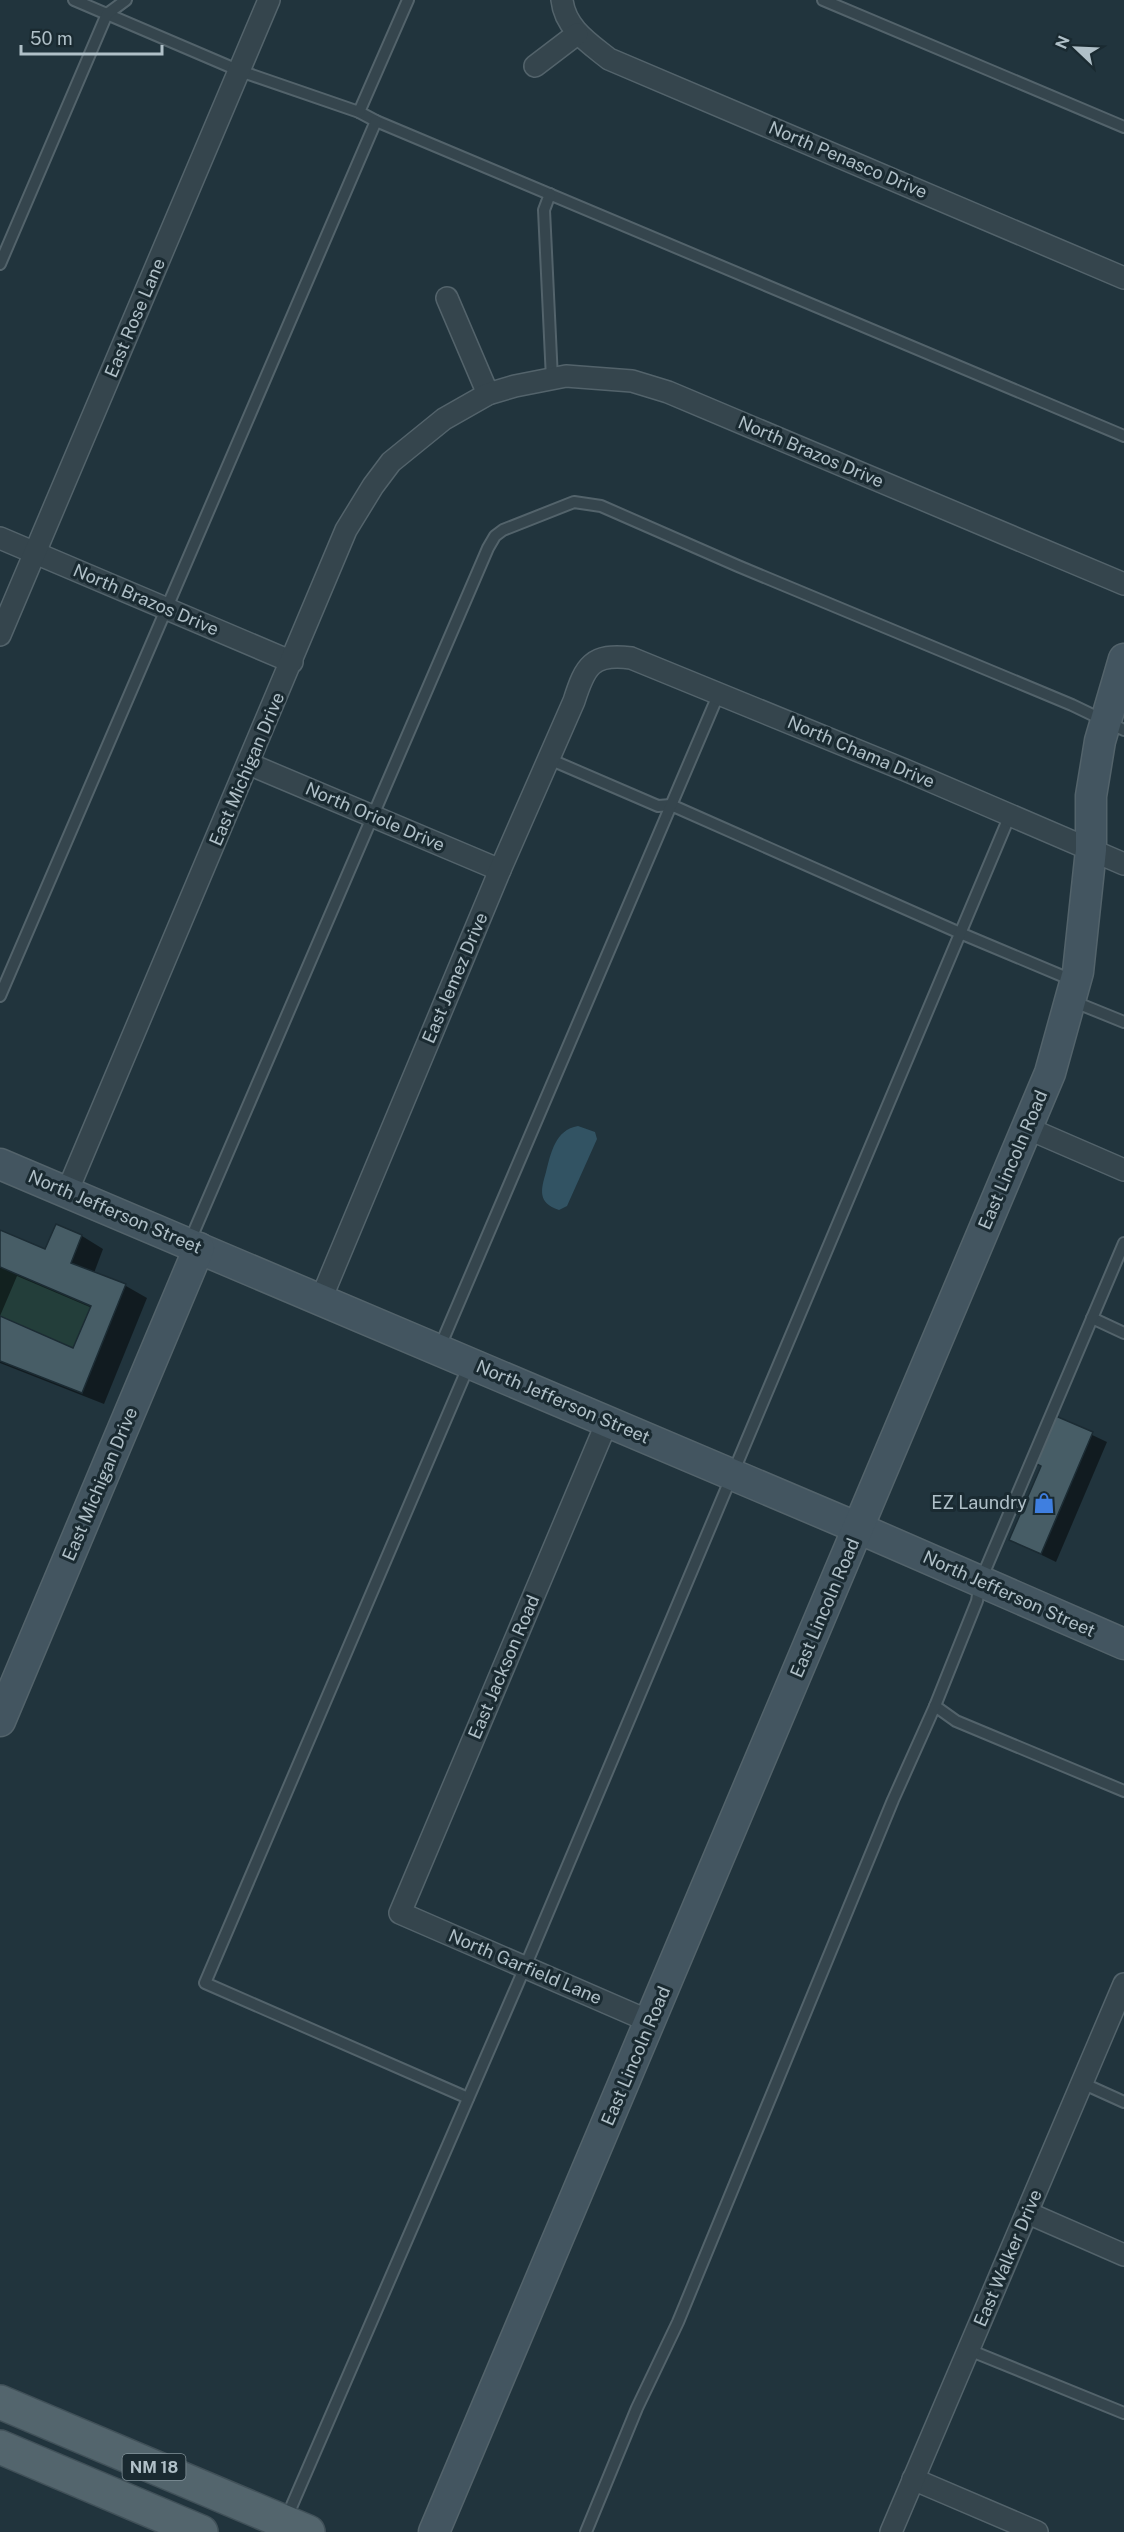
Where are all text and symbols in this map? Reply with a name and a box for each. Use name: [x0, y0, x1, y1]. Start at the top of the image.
scale bar: [21, 18, 162, 56]
north arrow: [1046, 18, 1106, 78]
text: 50 m: [30, 28, 73, 49]
text: N: [1051, 33, 1074, 52]
street label: North Penasco Drive: [766, 117, 931, 202]
street label: East Rose Lane: [100, 255, 169, 381]
street label: North Brazos Drive: [735, 411, 887, 492]
street label: North Brazos Drive: [70, 559, 222, 640]
street label: East Michigan Drive: [205, 689, 288, 849]
street label: North Chama Drive: [784, 711, 938, 792]
street label: North Oriole Drive: [302, 778, 448, 855]
street label: East Jemez Drive: [418, 909, 492, 1046]
street label: East Lincoln Road: [974, 1087, 1051, 1233]
street label: North Jefferson Street: [25, 1165, 205, 1258]
street label: North Jefferson Street: [473, 1355, 653, 1448]
street label: East Michigan Drive: [58, 1404, 141, 1564]
shop icon: EZ Laundry: [1032, 1491, 1056, 1515]
place label: EZ Laundry: [931, 1492, 1027, 1513]
street label: East Lincoln Road: [786, 1535, 863, 1681]
street label: North Jefferson Street: [920, 1546, 1099, 1641]
street label: East Jackson Road: [464, 1592, 543, 1742]
street label: North Garfield Lane: [445, 1925, 605, 2008]
street label: East Lincoln Road: [597, 1983, 674, 2129]
street label: East Walker Drive: [969, 2186, 1046, 2329]
road number: NM 18: [122, 2454, 186, 2480]

